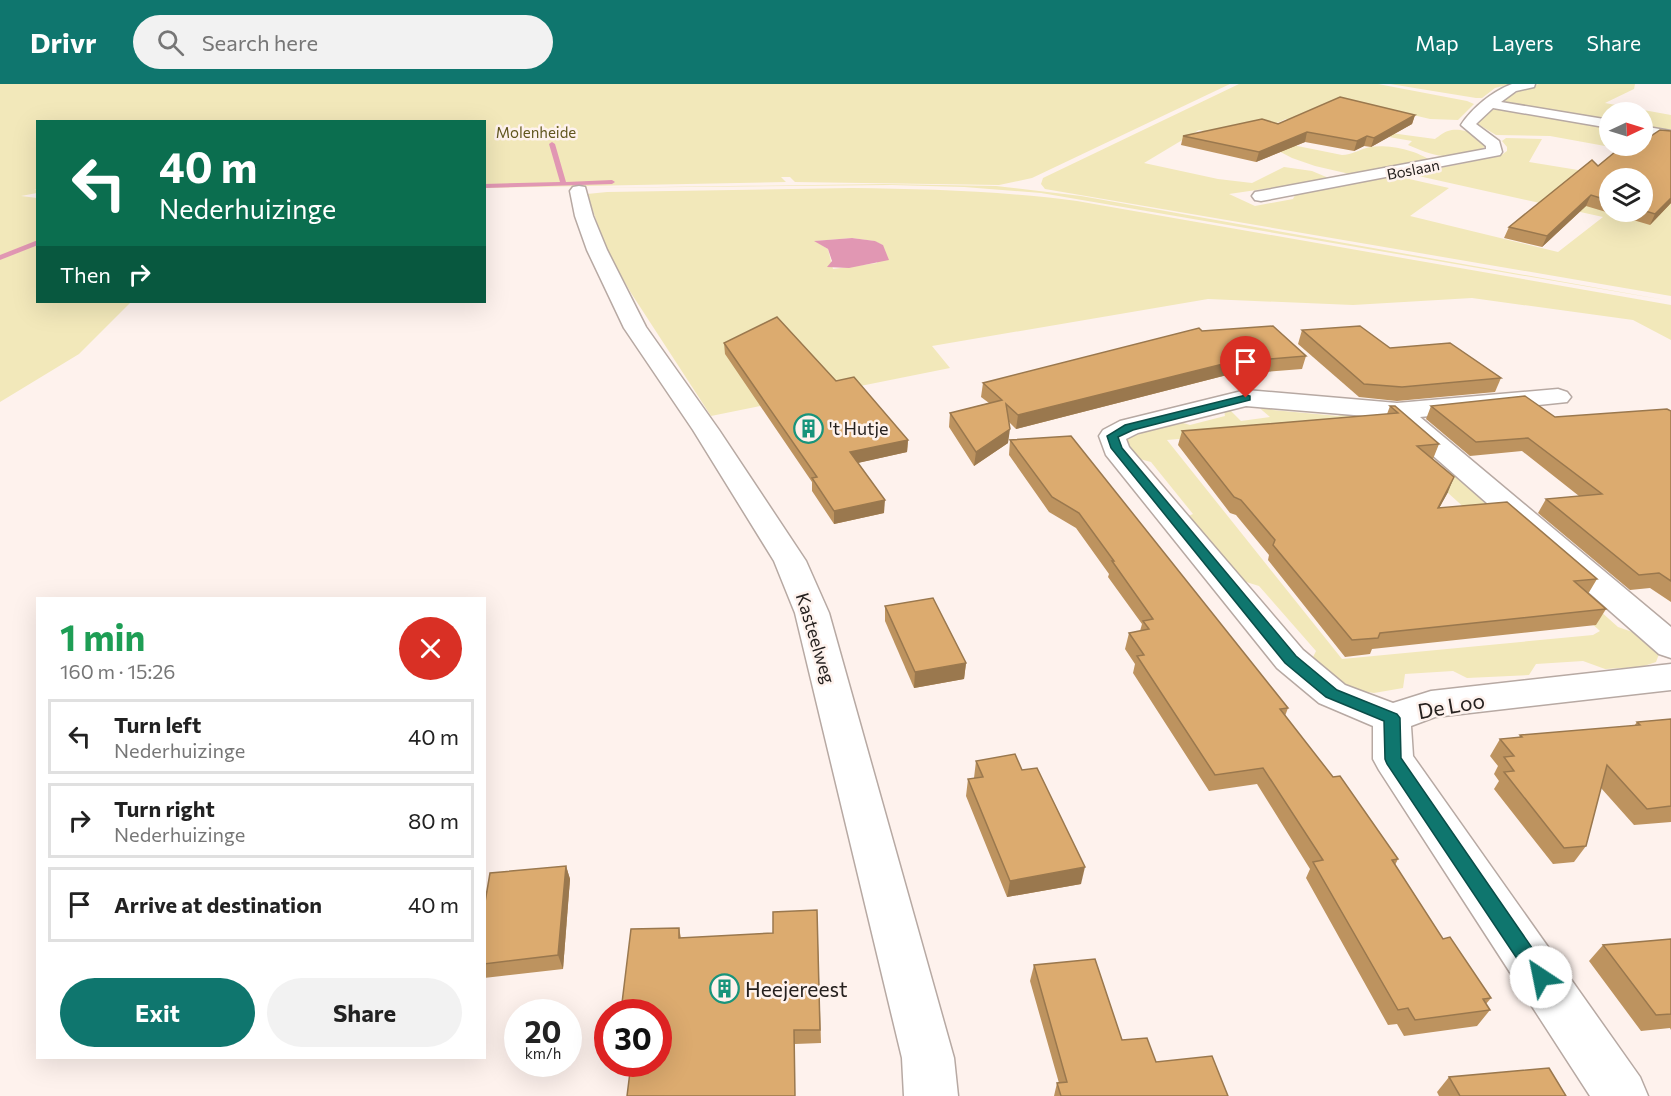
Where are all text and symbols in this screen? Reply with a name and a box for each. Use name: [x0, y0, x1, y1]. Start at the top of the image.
search box: [133, 15, 553, 69]
text: Drivr: [30, 25, 97, 59]
icon: search: [154, 26, 187, 59]
text: Search here: [202, 29, 318, 56]
text: Map: [1415, 30, 1459, 55]
text: Layers: [1492, 30, 1554, 55]
text: Share: [1587, 30, 1641, 55]
north arrow: [1599, 102, 1653, 156]
map controls: [1599, 102, 1653, 222]
park label: Molenheide: [496, 123, 576, 141]
text: 40 m: [159, 140, 257, 192]
icon: left: [60, 144, 138, 222]
street label: Boslaan: [1385, 155, 1441, 183]
button: layers: [1599, 168, 1653, 222]
text: Nederhuizinge: [159, 192, 336, 225]
icon: right: [123, 258, 156, 291]
text: Then: [60, 261, 111, 288]
pin: [1220, 336, 1271, 398]
icon: arrive: [1229, 345, 1262, 378]
building icon: 't Hutje: [792, 412, 824, 444]
place label: 't Hutje: [829, 417, 888, 439]
street label: Kasteelweg: [792, 590, 840, 686]
text: 1 min: [60, 614, 145, 658]
button: close: [399, 617, 462, 680]
text: 160 m · 15:26: [60, 659, 175, 683]
street label: De Loo: [1415, 687, 1487, 723]
text: Turn left: [114, 711, 201, 738]
icon: left: [63, 720, 96, 753]
text: 40 m: [408, 723, 459, 750]
text: Nederhuizinge: [114, 738, 245, 762]
text: Turn right: [114, 795, 215, 822]
icon: right: [63, 804, 96, 837]
text: 80 m: [408, 807, 459, 834]
text: Nederhuizinge: [114, 822, 245, 846]
icon: arrive: [63, 888, 96, 921]
text: Arrive at destination: [114, 891, 322, 918]
text: 40 m: [408, 891, 459, 918]
position arrow: [1509, 945, 1573, 1009]
building icon: Heejereest: [708, 972, 740, 1004]
place label: Heejereest: [745, 976, 848, 1001]
button: Exit: [60, 978, 255, 1047]
button: Share: [267, 978, 462, 1047]
speed limit sign: 30: [594, 999, 672, 1077]
text: 20: [525, 1012, 561, 1049]
text: km/h: [525, 1044, 561, 1062]

